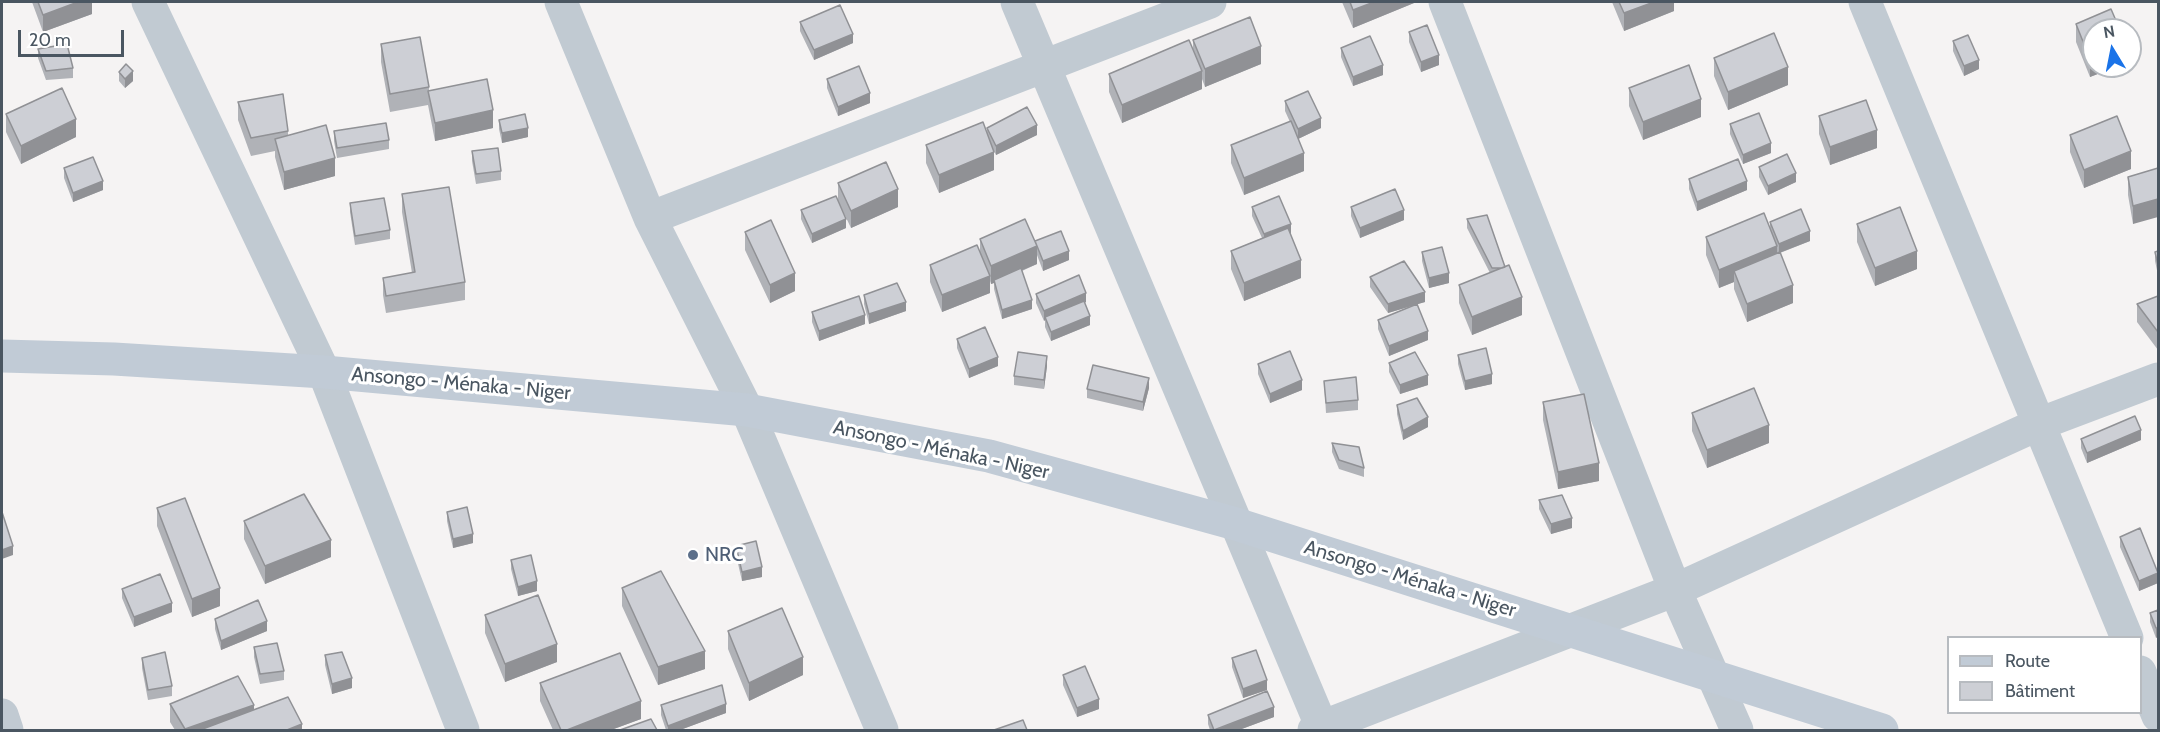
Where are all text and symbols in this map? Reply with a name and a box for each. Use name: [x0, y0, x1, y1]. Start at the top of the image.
scale bar: [21, 18, 128, 56]
north arrow: [2082, 18, 2142, 78]
text: N: [2102, 21, 2116, 42]
text: 20 m: [29, 29, 71, 51]
street label: Ansongo - Ménaka - Niger: [350, 362, 572, 406]
street label: Ansongo - Ménaka - Niger: [831, 415, 1051, 485]
street label: Ansongo - Ménaka - Niger: [1301, 535, 1519, 623]
place label: NRC: [705, 543, 743, 567]
marker: NRC: [686, 548, 700, 562]
legend: [1947, 636, 2142, 714]
text: Route: [2005, 650, 2050, 672]
text: Bâtiment: [2005, 680, 2075, 702]

